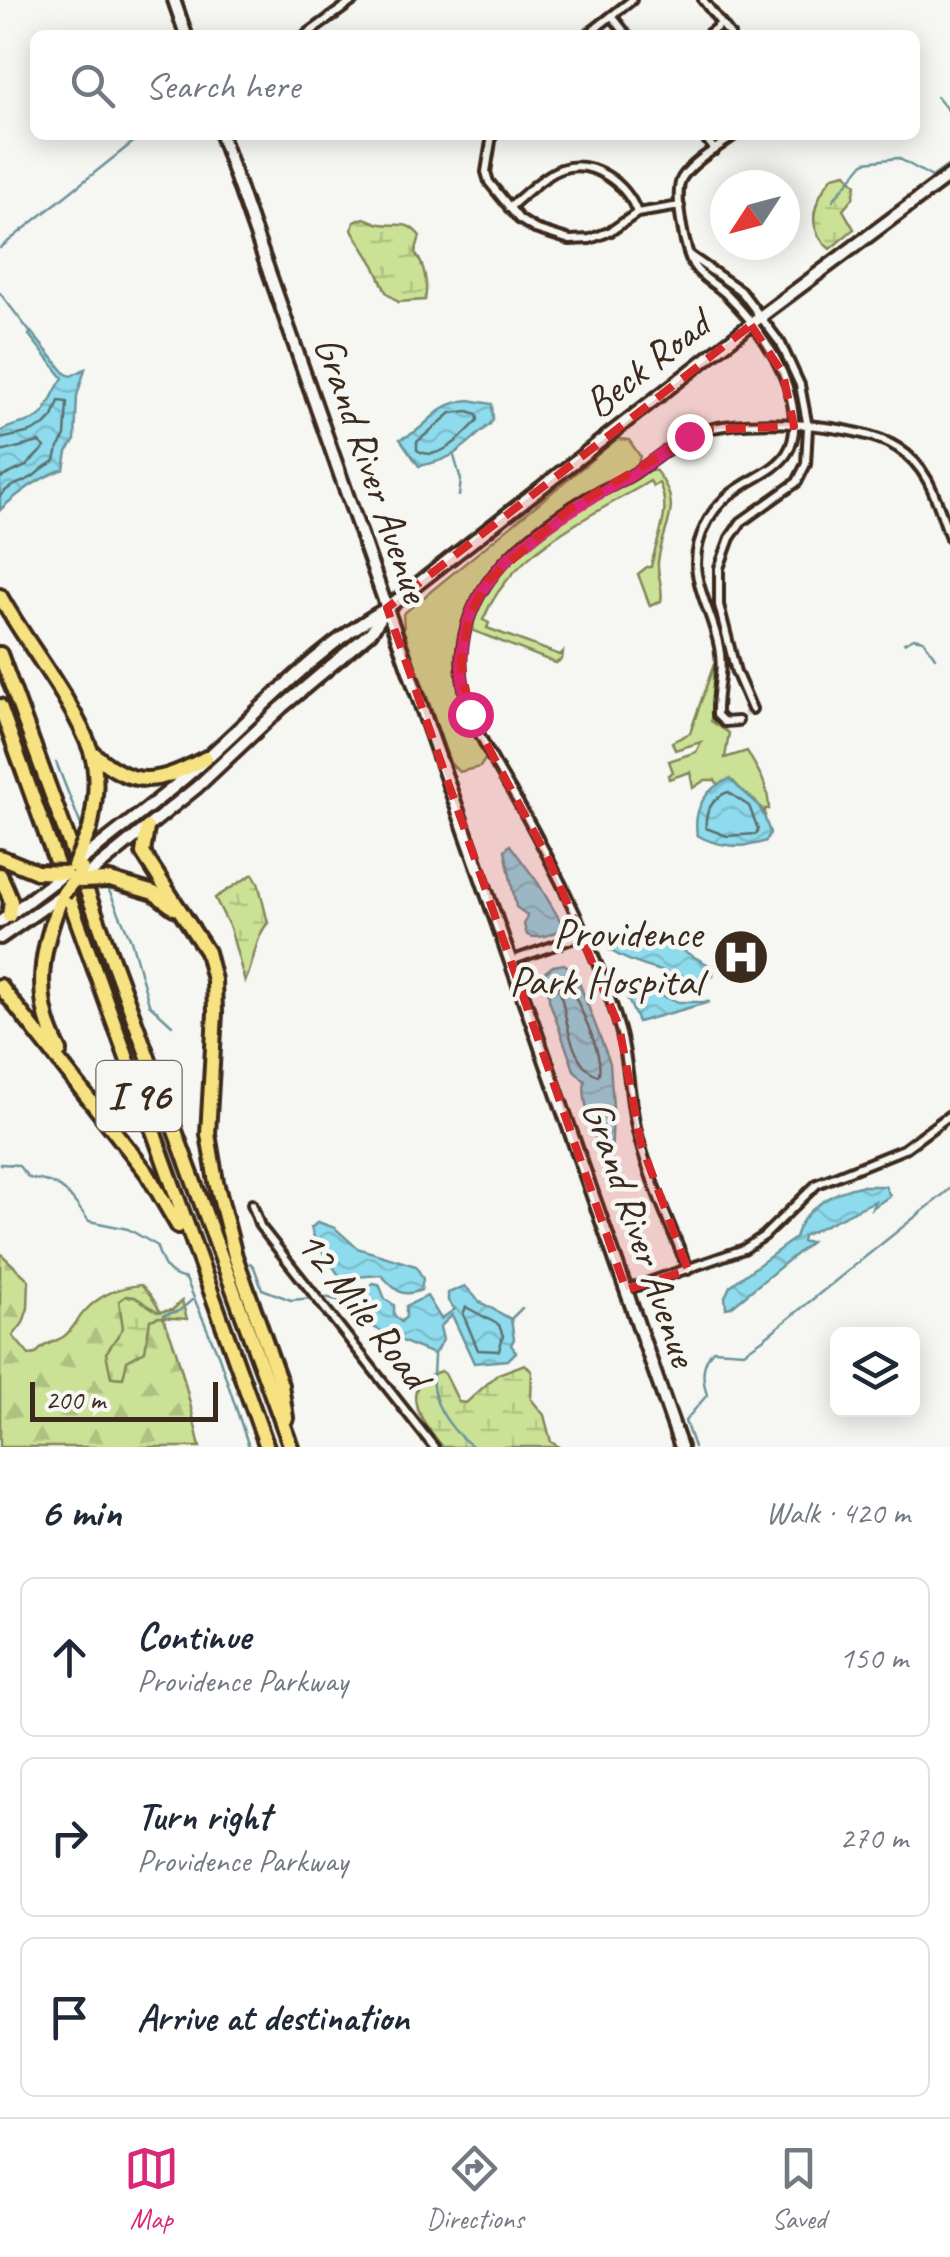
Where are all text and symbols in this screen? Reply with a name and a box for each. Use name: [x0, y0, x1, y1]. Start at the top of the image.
search box: [30, 30, 920, 140]
icon: search: [65, 58, 120, 113]
text: Search here: [145, 62, 300, 109]
north arrow: [710, 170, 800, 260]
street label: Beck Road: [573, 295, 725, 430]
street label: Grand River Avenue: [302, 329, 443, 611]
route end: [667, 414, 713, 460]
route start: [448, 692, 494, 738]
place label: Providence Park Hospital: [509, 907, 709, 1008]
hospital icon: Providence Park Hospital: [711, 927, 771, 987]
road number: I 96: [96, 1061, 182, 1131]
street label: Grand River Avenue: [570, 1093, 711, 1375]
street label: 12 Mile Road: [284, 1219, 446, 1404]
map controls: [830, 1327, 920, 1417]
button: layers: [830, 1327, 920, 1417]
scale bar: [30, 1377, 218, 1422]
text: 200 m: [45, 1382, 105, 1417]
text: 6 min: [40, 1486, 121, 1539]
text: Walk · 420 m: [766, 1492, 910, 1533]
text: Continue: [137, 1613, 251, 1660]
icon: ahead: [42, 1630, 97, 1685]
text: 150 m: [839, 1637, 908, 1678]
text: Providence Parkway: [137, 1660, 348, 1701]
text: Turn right: [137, 1793, 271, 1840]
icon: right: [42, 1810, 97, 1865]
text: 270 m: [839, 1817, 908, 1858]
text: Providence Parkway: [137, 1840, 348, 1881]
icon: arrive: [42, 1990, 97, 2045]
text: Arrive at destination: [137, 1994, 409, 2041]
tab: Map: [124, 2141, 179, 2236]
tab: Directions: [426, 2141, 524, 2236]
tab: Saved: [771, 2141, 826, 2236]

